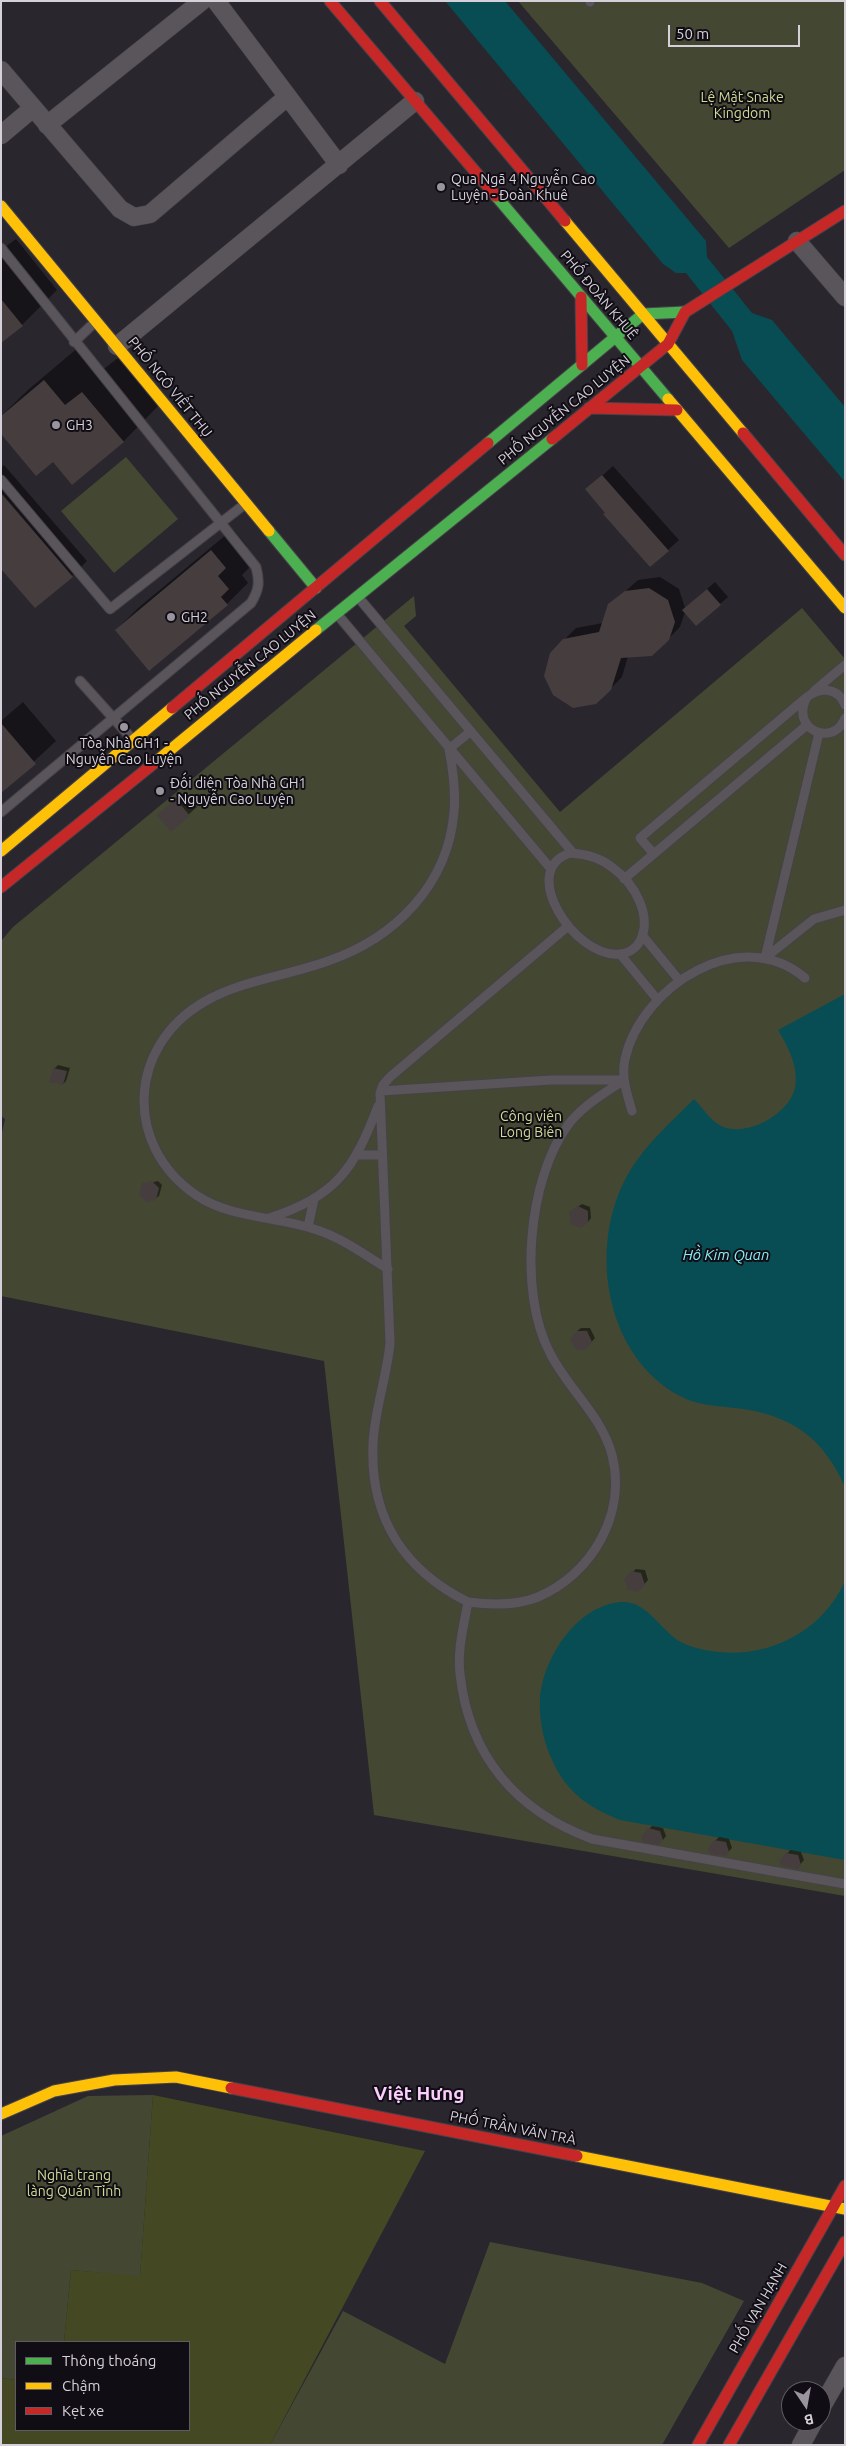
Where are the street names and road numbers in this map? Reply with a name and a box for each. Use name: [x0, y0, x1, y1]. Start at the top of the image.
street label: PHỐ ĐOÀN KHUÊ: [557, 247, 641, 343]
street label: PHỐ NGÔ VIẾT THỤ: [124, 334, 216, 440]
street label: PHỐ NGUYỄN CAO LUYỆN: [495, 352, 633, 468]
street label: PHỐ NGUYỄN CAO LUYỆN: [181, 607, 319, 723]
street label: PHỐ TRẦN VĂN TRÀ: [449, 2108, 577, 2148]
street label: PHỐ VẠN HẠNH: [725, 2260, 791, 2356]

